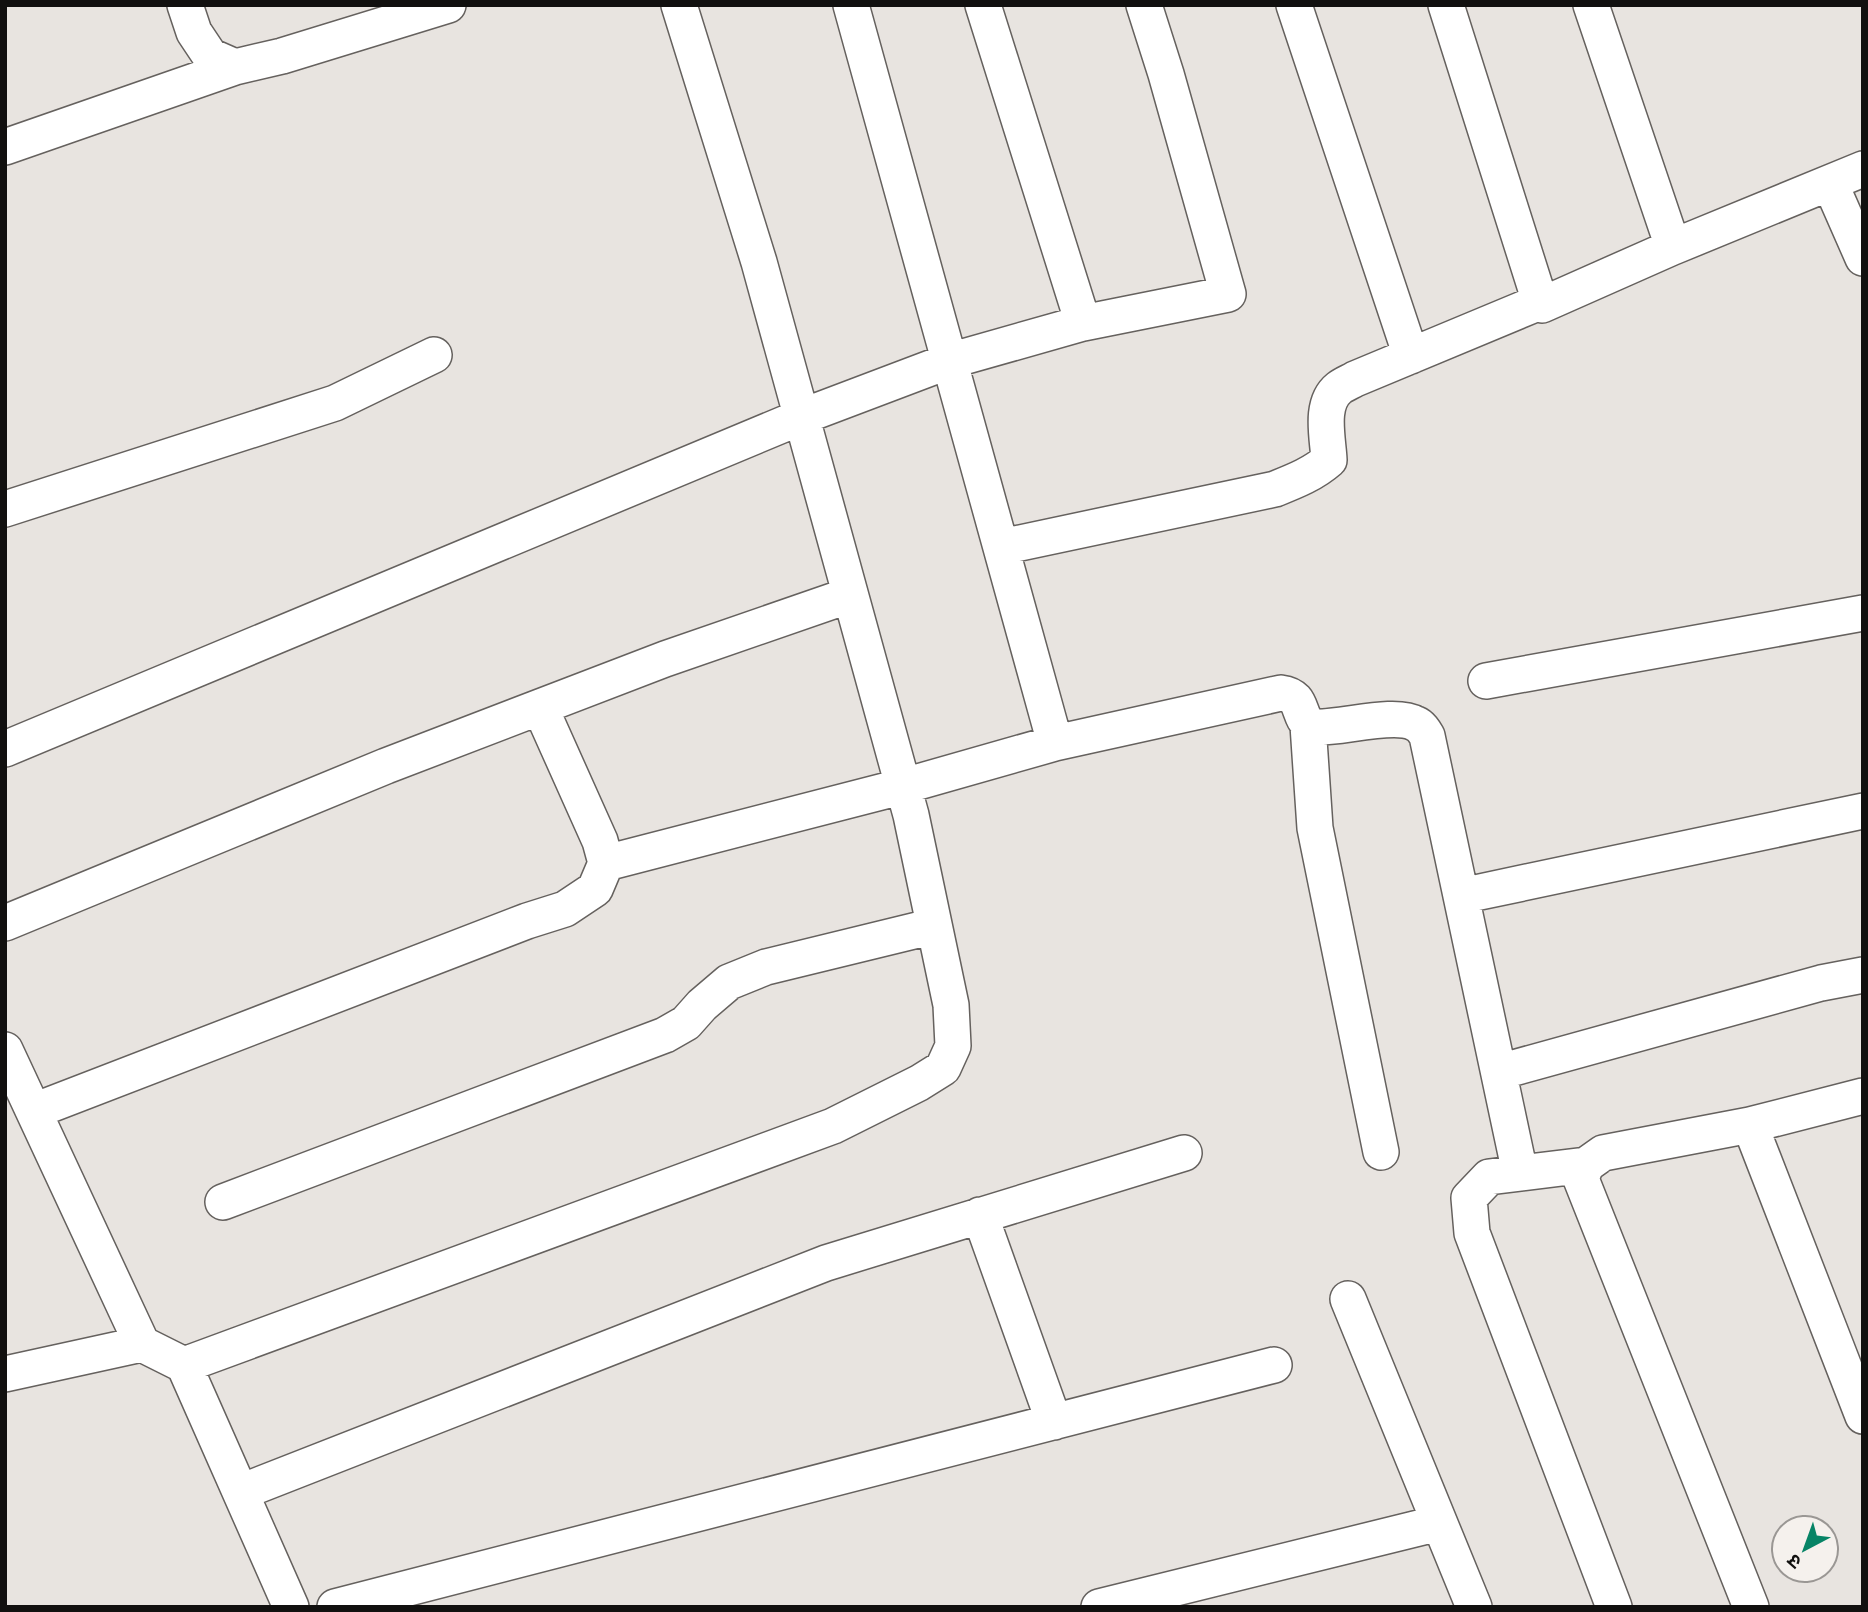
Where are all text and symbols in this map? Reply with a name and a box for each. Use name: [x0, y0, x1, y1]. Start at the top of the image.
north arrow: [1770, 1514, 1840, 1584]
text: उ: [1782, 1549, 1806, 1574]

